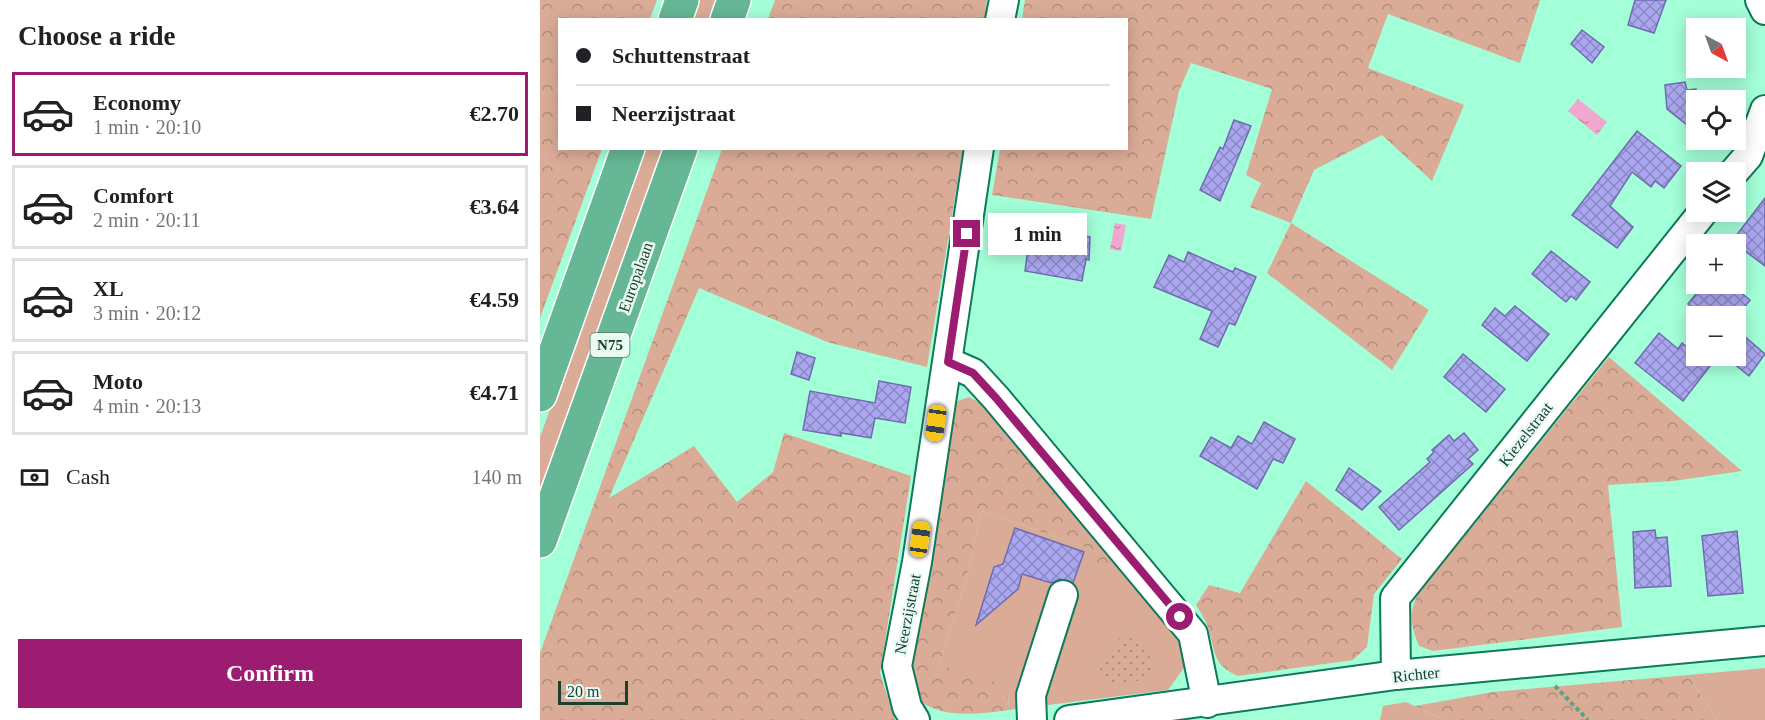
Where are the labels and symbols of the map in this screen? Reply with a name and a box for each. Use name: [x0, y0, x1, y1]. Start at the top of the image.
north arrow: [1686, 18, 1746, 78]
callout: 1 min: [988, 213, 1087, 255]
route end: [953, 220, 980, 247]
street label: Europalaan: [615, 240, 657, 315]
road number: N75: [590, 333, 630, 357]
street label: Kiezelstraat: [1495, 399, 1556, 470]
car: [925, 404, 947, 442]
car: [909, 520, 931, 558]
street label: Neerzijstraat: [891, 572, 925, 656]
route start: [1166, 603, 1193, 630]
street label: Richter: [1392, 664, 1441, 685]
scale bar: [558, 678, 628, 706]

